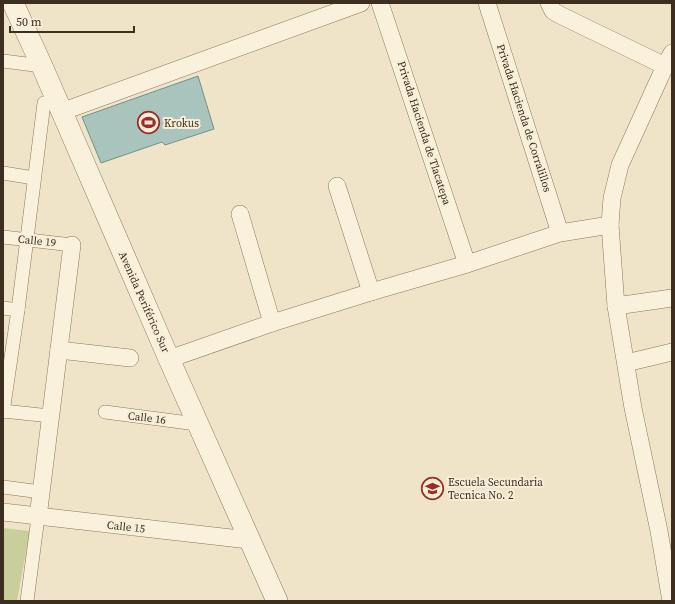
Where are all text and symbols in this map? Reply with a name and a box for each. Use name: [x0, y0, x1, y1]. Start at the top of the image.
scale bar: [10, 8, 134, 34]
text: 50 m: [16, 14, 42, 30]
street label: Privada Hacienda de Corralillos: [493, 42, 555, 194]
street label: Privada Hacienda de Tlacatepa: [394, 59, 454, 207]
sports icon: Krokus: [135, 110, 161, 136]
place label: Krokus: [164, 116, 199, 131]
street label: Calle 19: [17, 232, 57, 250]
street label: Avenida Periférico Sur: [115, 249, 173, 355]
street label: Calle 16: [127, 408, 167, 428]
school or university icon: Escuela Secundaria Tecnica No. 2: [419, 475, 445, 501]
place label: Escuela Secundaria Tecnica No. 2: [448, 475, 543, 503]
street label: Calle 15: [106, 518, 146, 537]

